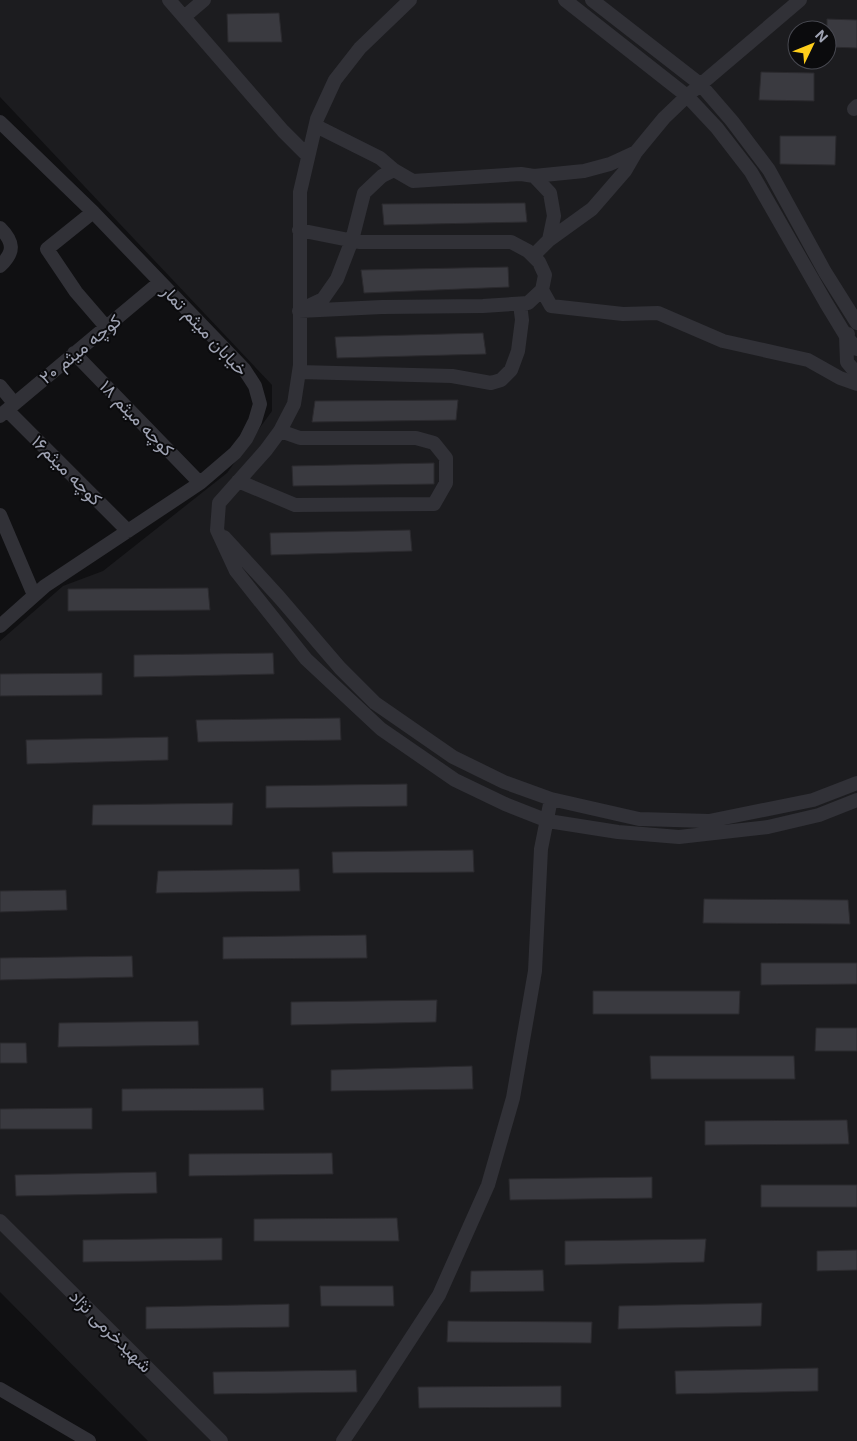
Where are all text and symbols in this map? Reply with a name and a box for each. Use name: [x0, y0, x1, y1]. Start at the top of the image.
north arrow: [787, 20, 837, 70]
text: N: [812, 26, 832, 45]
street label: خیابان میثم تمار: [156, 280, 252, 381]
street label: کوچه میثم ۲۰: [35, 310, 126, 390]
street label: کوچه میثم ۱۸: [94, 376, 178, 462]
street label: کوچه میثم۱۶: [26, 431, 106, 511]
street label: شهیدخرمی نژاد: [65, 1285, 157, 1377]

